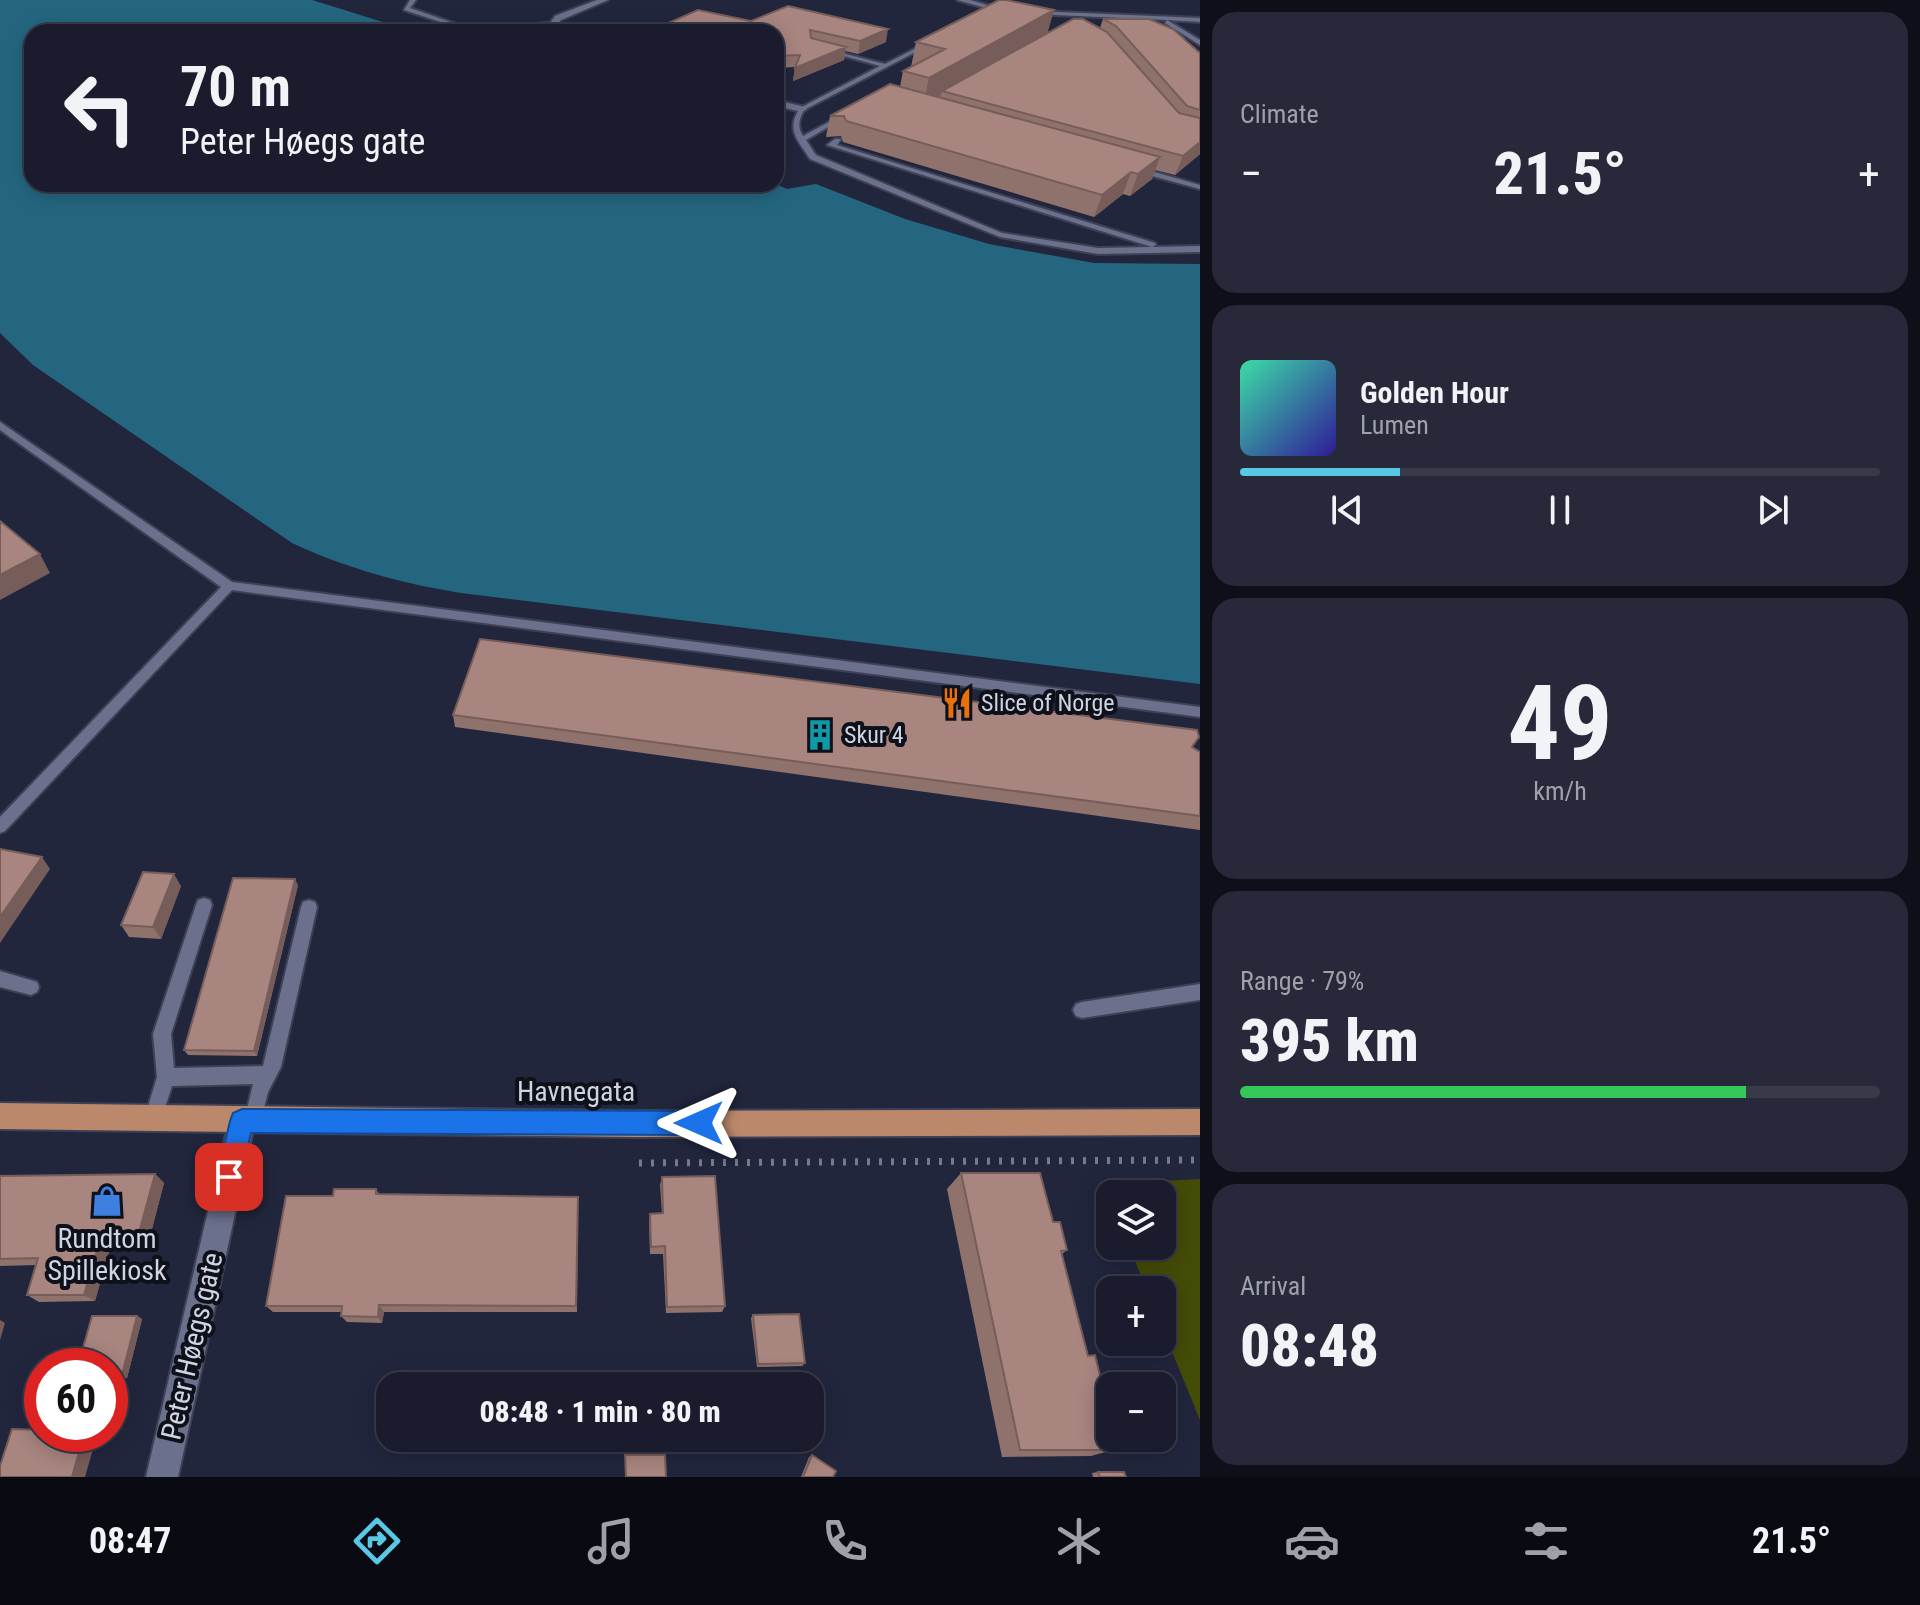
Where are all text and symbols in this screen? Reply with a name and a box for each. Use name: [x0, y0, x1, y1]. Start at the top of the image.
text: 70 m: [180, 54, 291, 120]
icon: left: [48, 56, 152, 160]
text: Climate: [1240, 99, 1319, 129]
text: Peter Høegs gate: [180, 121, 425, 163]
text: 21.5°: [1494, 138, 1627, 209]
text: −: [1240, 148, 1262, 200]
text: +: [1858, 148, 1880, 200]
text: Golden Hour: [1360, 375, 1509, 410]
text: Lumen: [1360, 410, 1429, 440]
icon: previous: [1325, 488, 1369, 532]
icon: pause: [1538, 488, 1582, 532]
icon: next: [1751, 488, 1795, 532]
text: 49: [1507, 663, 1613, 784]
restaurant icon: Slice of Norge: [940, 686, 974, 720]
place label: Slice of Norge: [981, 689, 1115, 717]
building icon: Skur 4: [803, 718, 837, 752]
place label: Skur 4: [844, 721, 904, 749]
text: km/h: [1533, 776, 1587, 806]
text: Range · 79%: [1240, 966, 1364, 996]
text: 395 km: [1240, 1005, 1419, 1076]
street label: Havnegata: [517, 1075, 635, 1108]
position arrow: [657, 1081, 741, 1165]
pin: [195, 1143, 263, 1211]
icon: arrive: [207, 1155, 251, 1199]
map controls: [1096, 1180, 1176, 1452]
button: layers: [1096, 1180, 1176, 1260]
shop icon: Rundtom Spillekiosk: [90, 1184, 124, 1218]
place label: Rundtom Spillekiosk: [47, 1222, 167, 1287]
street label: Peter Høegs gate: [154, 1249, 230, 1443]
text: Arrival: [1240, 1271, 1306, 1301]
button: +: [1096, 1276, 1176, 1356]
text: 08:48: [1240, 1310, 1379, 1381]
speed limit sign: 60: [24, 1348, 128, 1452]
button: −: [1096, 1372, 1176, 1452]
text: 08:48 · 1 min · 80 m: [479, 1394, 721, 1429]
icon: directions: [349, 1513, 405, 1569]
icon: music: [583, 1513, 639, 1569]
icon: phone: [817, 1513, 873, 1569]
icon: climate: [1051, 1513, 1107, 1569]
icon: car: [1284, 1513, 1340, 1569]
icon: filters: [1518, 1513, 1574, 1569]
text: 08:47: [89, 1520, 172, 1562]
text: 21.5°: [1752, 1520, 1831, 1562]

